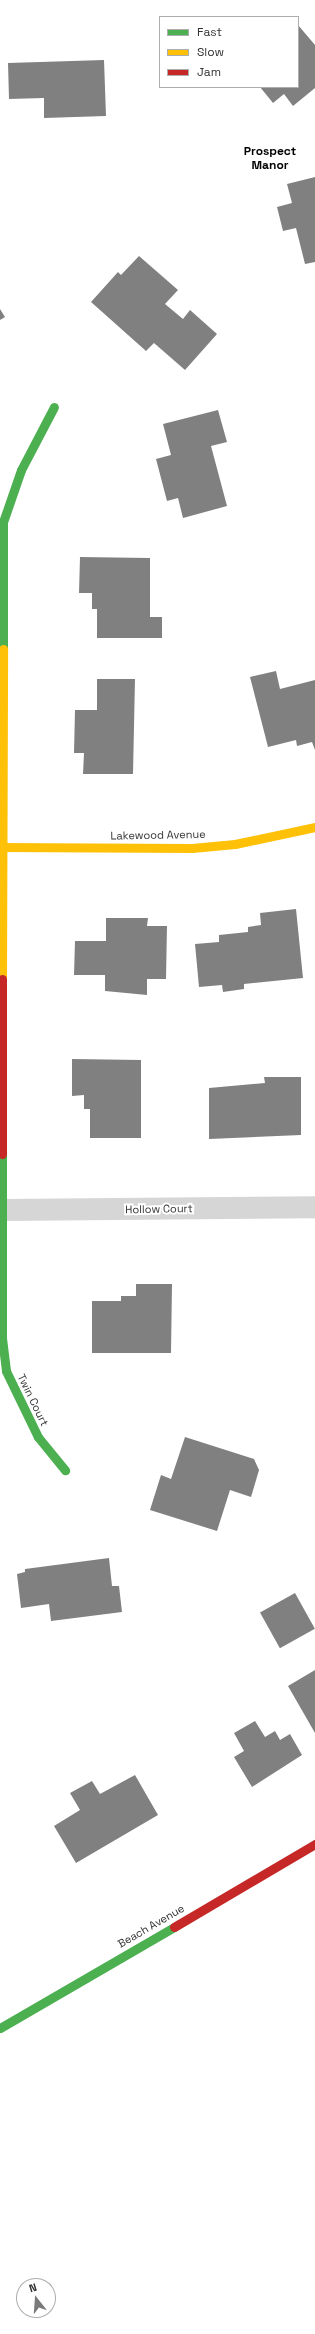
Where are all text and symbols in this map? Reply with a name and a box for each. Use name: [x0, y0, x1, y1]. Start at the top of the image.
legend: [159, 16, 299, 88]
text: Fast: [197, 24, 222, 40]
text: Slow: [197, 44, 224, 60]
text: Jam: [197, 64, 221, 80]
district label: Prospect Manor: [244, 145, 296, 173]
street label: Lakewood Avenue: [110, 828, 206, 842]
street label: Hollow Court: [125, 1202, 193, 1216]
street label: Twin Court: [15, 1372, 51, 1428]
street label: Beach Avenue: [115, 1902, 187, 1950]
north arrow: [16, 2278, 56, 2318]
text: N: [27, 2280, 38, 2295]

